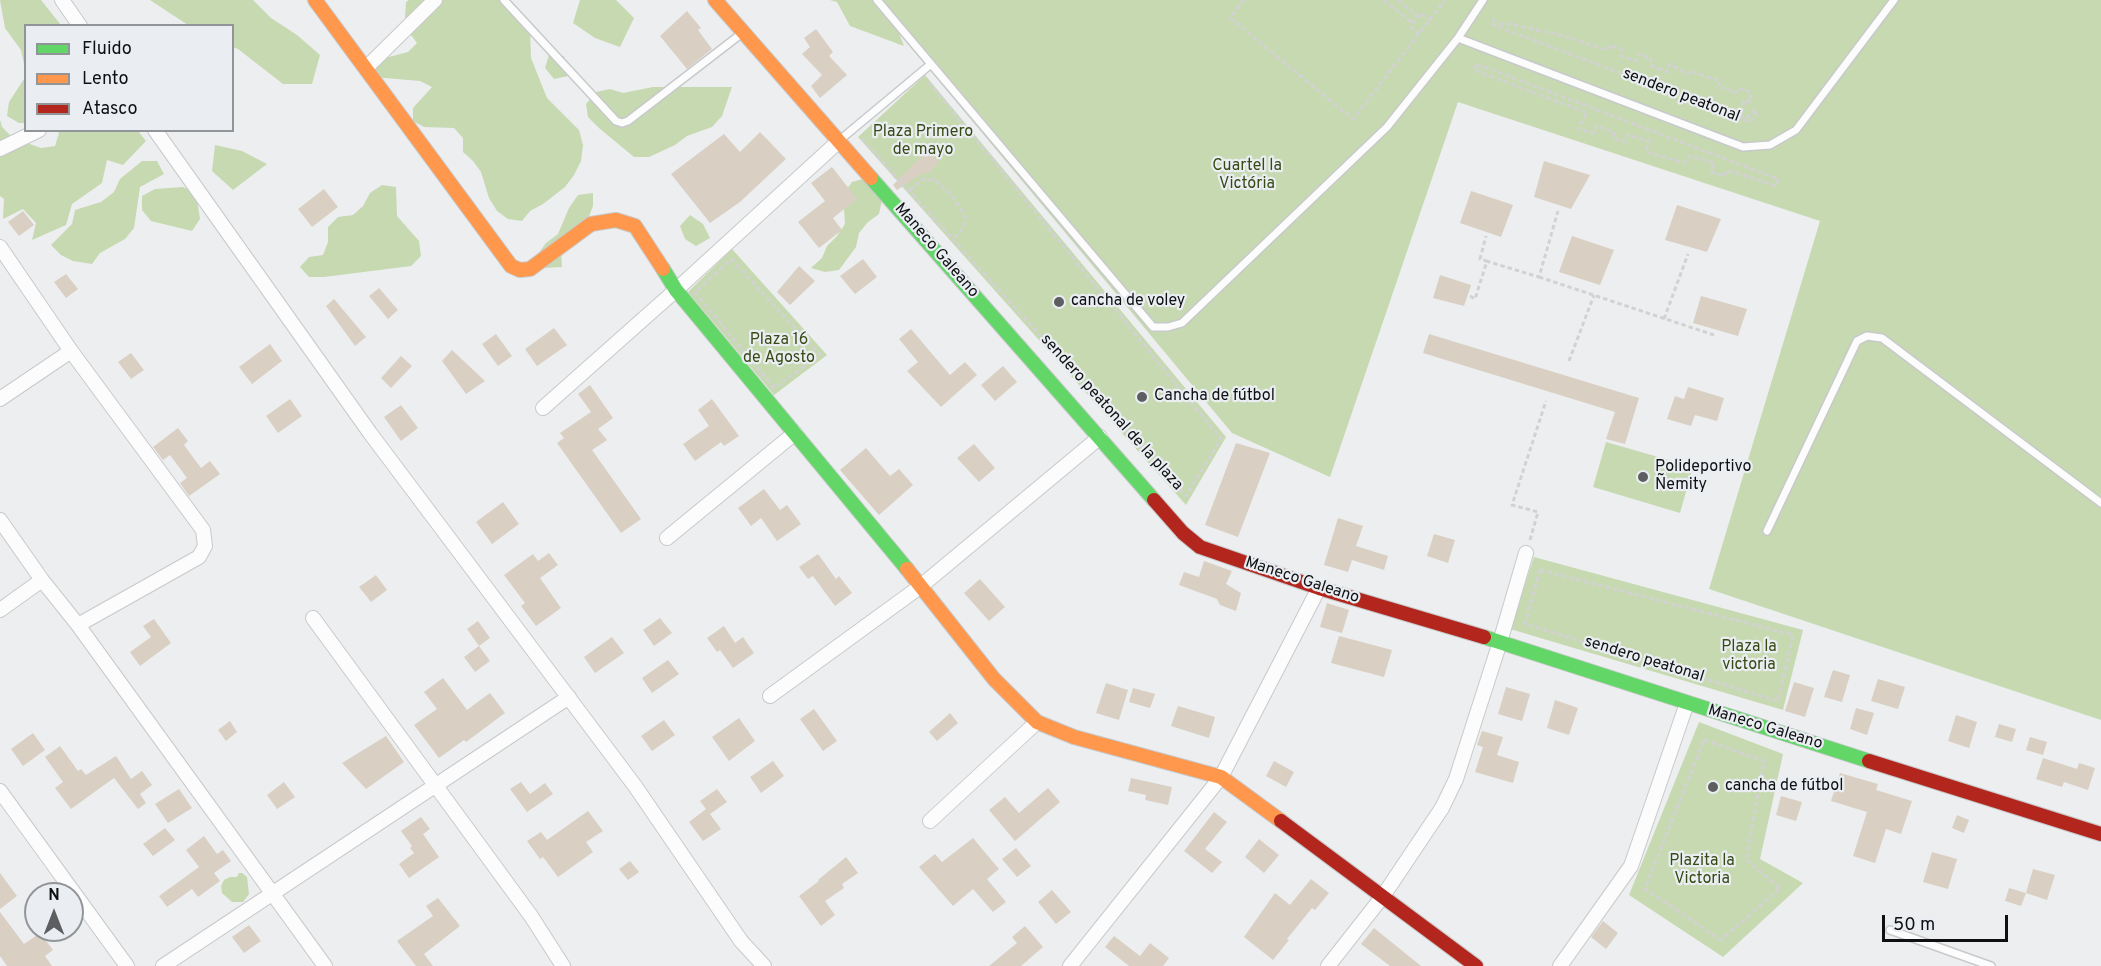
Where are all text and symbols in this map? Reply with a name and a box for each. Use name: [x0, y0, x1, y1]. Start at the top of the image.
legend: [24, 24, 234, 132]
text: Fluido: [82, 38, 132, 61]
street label: sendero peatonal: [1620, 65, 1742, 127]
text: Lento: [82, 68, 128, 91]
text: Atasco: [82, 98, 138, 121]
park label: Plaza Primero de mayo: [873, 123, 973, 161]
park label: Cuartel la Victória: [1212, 157, 1282, 195]
street label: Maneco Galeano: [890, 200, 982, 302]
place label: cancha de voley: [1071, 292, 1185, 312]
marker: cancha de voley: [1052, 295, 1066, 309]
park label: Plaza 16 de Agosto: [743, 331, 815, 369]
street label: sendero peatonal de la plaza: [1036, 331, 1186, 495]
place label: Cancha de fútbol: [1154, 387, 1275, 407]
marker: Cancha de fútbol: [1135, 390, 1149, 404]
place label: Polideportivo Ñemity: [1655, 458, 1752, 496]
marker: Polideportivo Ñemity: [1636, 470, 1650, 484]
street label: Maneco Galeano: [1242, 553, 1362, 609]
street label: sendero peatonal: [1582, 633, 1706, 687]
park label: Plaza la victoria: [1721, 638, 1777, 676]
street label: Maneco Galeano: [1705, 701, 1825, 755]
place label: cancha de fútbol: [1725, 777, 1843, 797]
marker: cancha de fútbol: [1706, 780, 1720, 794]
park label: Plazita la Victoria: [1669, 852, 1735, 890]
north arrow: [24, 882, 84, 942]
text: N: [48, 886, 60, 906]
scale bar: [1885, 903, 2011, 941]
text: 50 m: [1893, 914, 1935, 937]

